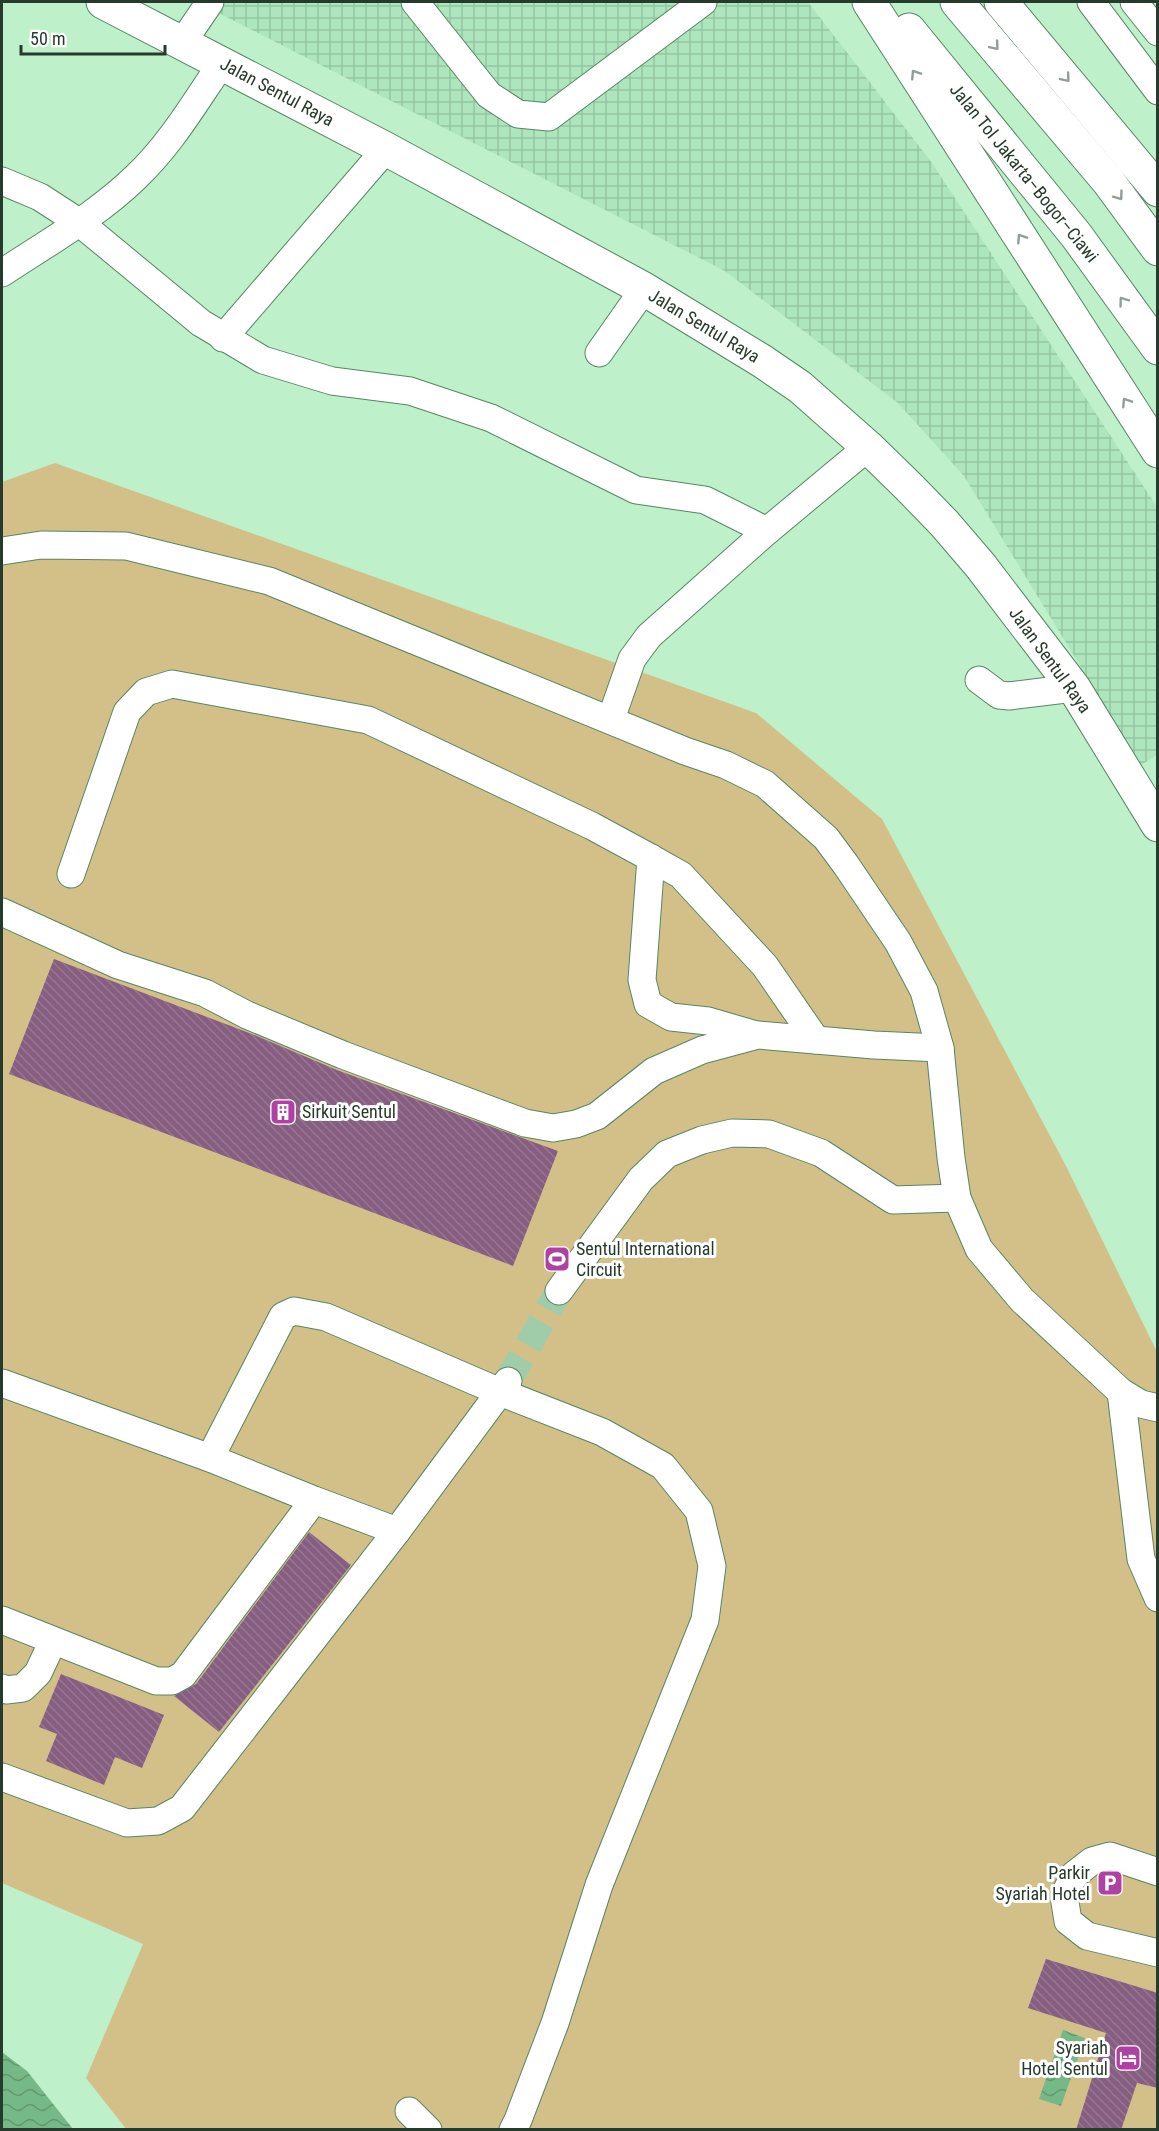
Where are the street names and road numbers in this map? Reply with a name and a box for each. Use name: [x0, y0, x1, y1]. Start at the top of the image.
street label: Jalan Sentul Raya: [217, 53, 338, 130]
street label: Jalan Tol Jakarta–Bogor–Ciawi: [946, 79, 1103, 266]
street label: Jalan Sentul Raya: [645, 284, 764, 367]
street label: Jalan Sentul Raya: [1005, 603, 1096, 717]

